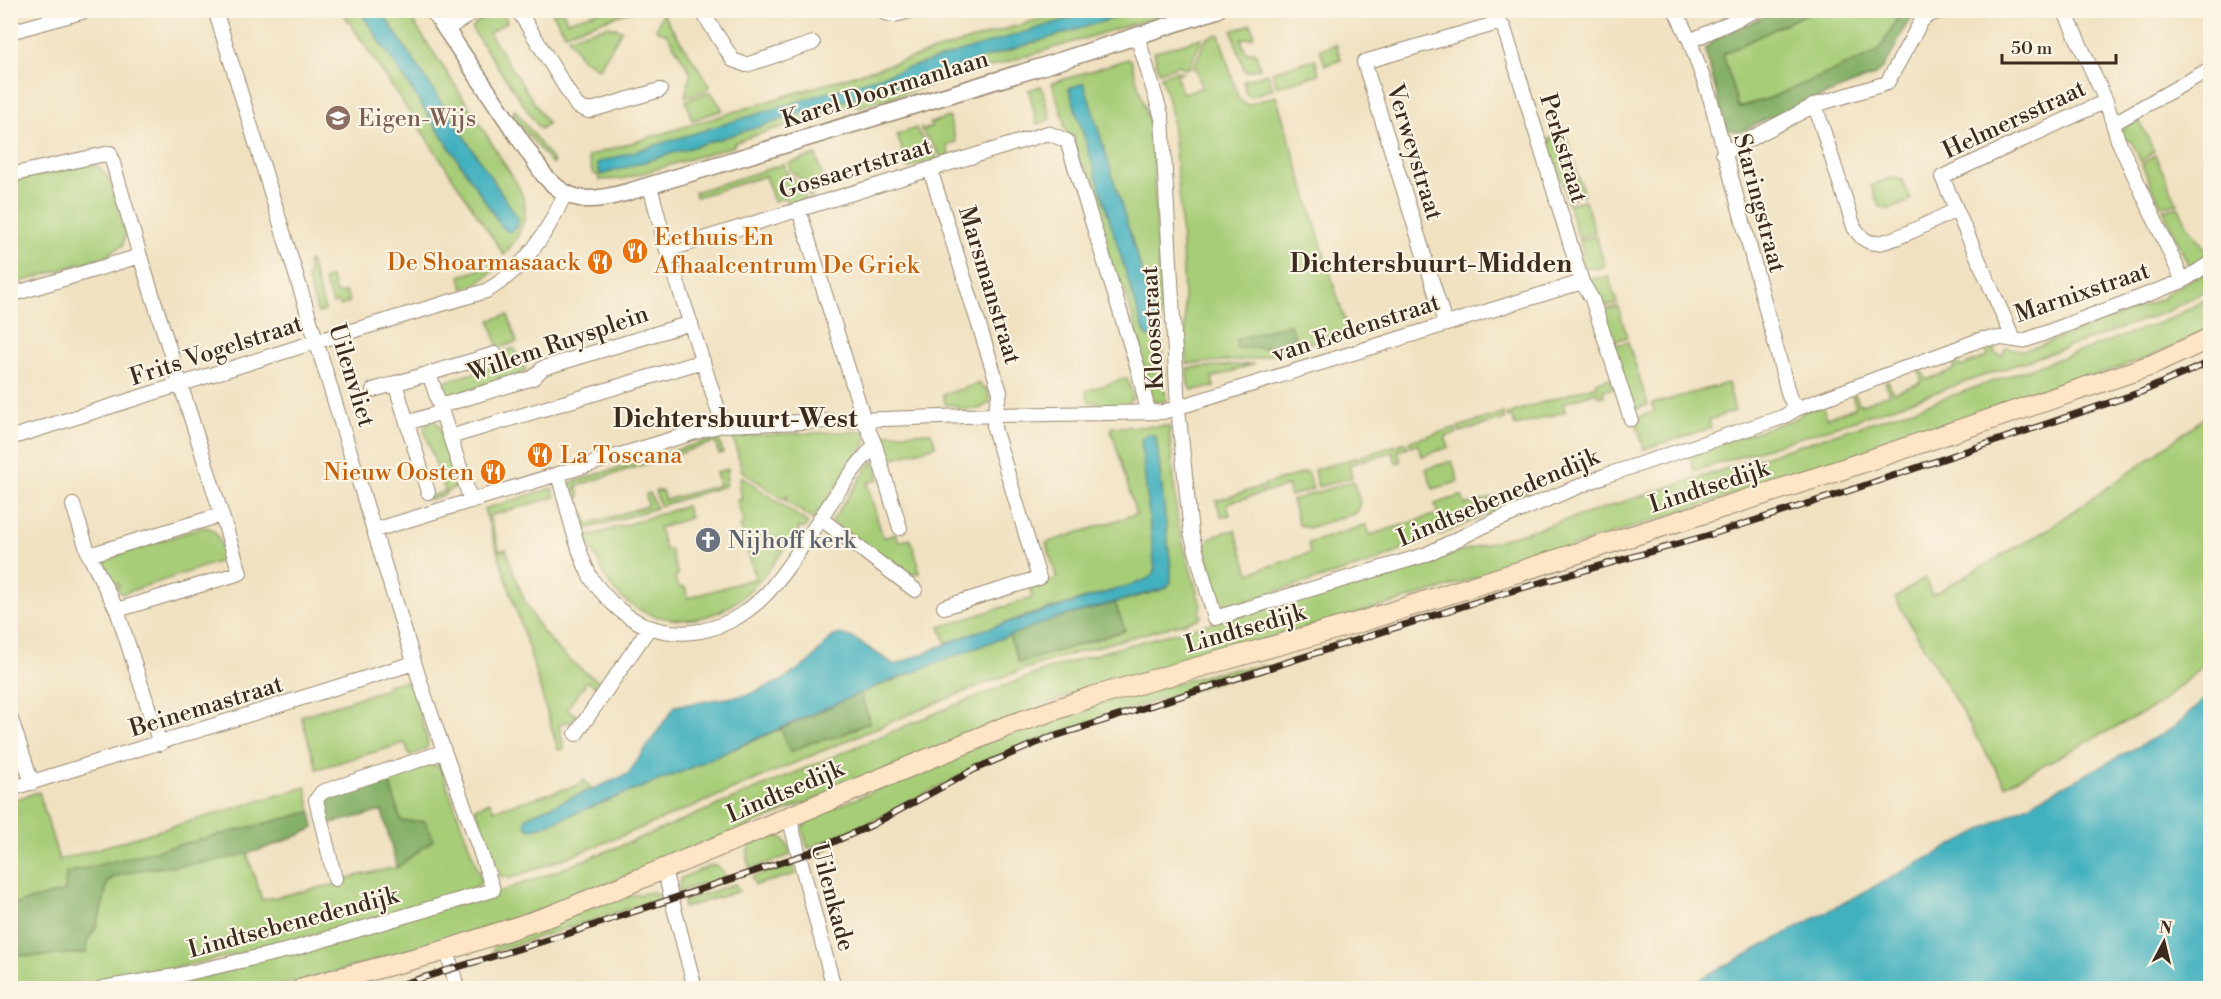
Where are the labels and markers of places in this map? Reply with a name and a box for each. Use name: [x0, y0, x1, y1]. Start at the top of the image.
school or university icon: Eigen-Wijs: [323, 103, 353, 133]
place label: Eigen-Wijs: [358, 104, 476, 134]
place label: Eethuis En Afhaalcentrum De Griek: [653, 223, 921, 281]
restaurant icon: Eethuis En Afhaalcentrum De Griek: [620, 236, 650, 266]
restaurant icon: De Shoarmasaack: [585, 247, 615, 277]
place label: De Shoarmasaack: [387, 248, 581, 278]
restaurant icon: La Toscana: [525, 440, 555, 470]
place label: La Toscana: [560, 441, 683, 471]
restaurant icon: Nieuw Oosten: [478, 457, 508, 487]
place label: Nieuw Oosten: [323, 458, 474, 488]
church icon: Nijhoff kerk: [693, 525, 723, 555]
place label: Nijhoff kerk: [728, 526, 858, 556]

